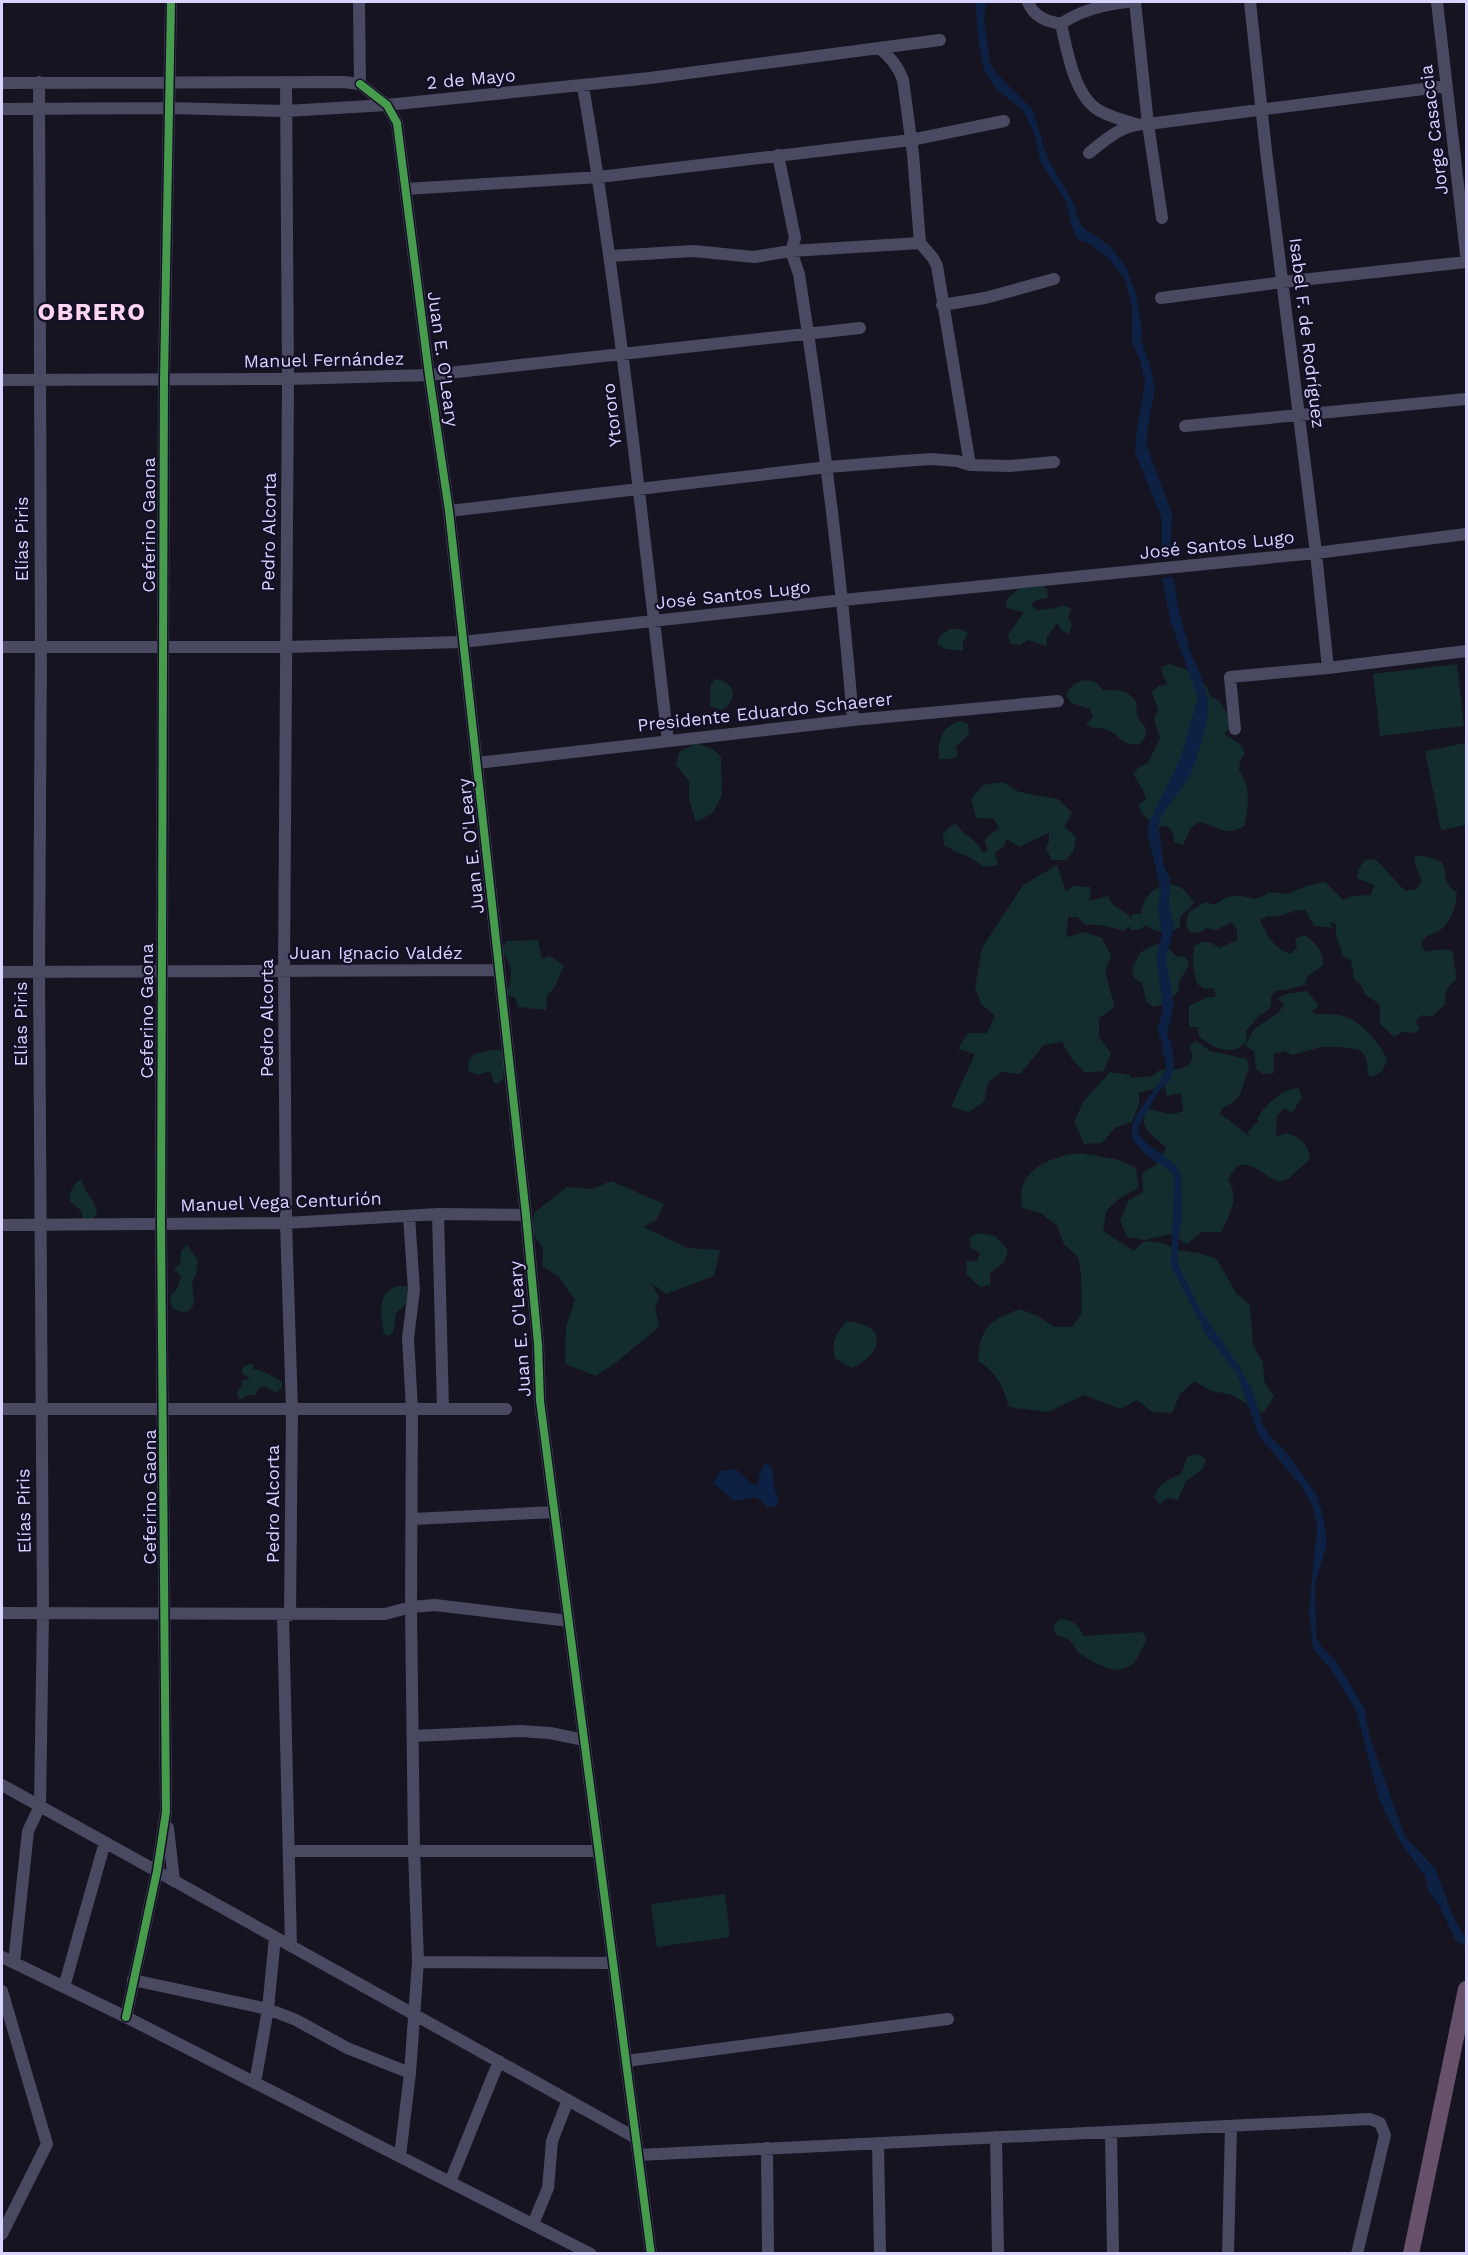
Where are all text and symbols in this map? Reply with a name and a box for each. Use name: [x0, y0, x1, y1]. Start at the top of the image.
street label: 2 de Mayo: [425, 64, 516, 93]
street label: Jorge Casaccia: [1415, 64, 1452, 196]
street label: Isabel F. de Rodríguez: [1285, 236, 1330, 429]
street label: Juan E. O'Leary: [424, 290, 463, 429]
district label: OBRERO: [38, 298, 146, 326]
street label: Manuel Fernández: [244, 348, 404, 371]
street label: Ytororo: [597, 382, 626, 448]
street label: Ceferino Gaona: [138, 457, 159, 593]
street label: Pedro Alcorta: [257, 473, 280, 591]
street label: Elías Piris: [11, 497, 32, 581]
street label: José Santos Lugo: [1139, 526, 1295, 563]
street label: José Santos Lugo: [655, 576, 811, 613]
street label: Presidente Eduardo Schaerer: [636, 688, 894, 735]
street label: Juan E. O'Leary: [453, 776, 488, 915]
street label: Juan Ignacio Valdéz: [289, 942, 463, 963]
street label: Ceferino Gaona: [136, 943, 157, 1079]
street label: Pedro Alcorta: [256, 959, 277, 1077]
street label: Elías Piris: [10, 982, 31, 1066]
street label: Manuel Vega Centurión: [180, 1187, 382, 1216]
street label: Juan E. O'Leary: [504, 1260, 535, 1398]
street label: Ceferino Gaona: [139, 1429, 160, 1565]
street label: Pedro Alcorta: [262, 1445, 283, 1563]
street label: Elías Piris: [12, 1468, 35, 1554]

